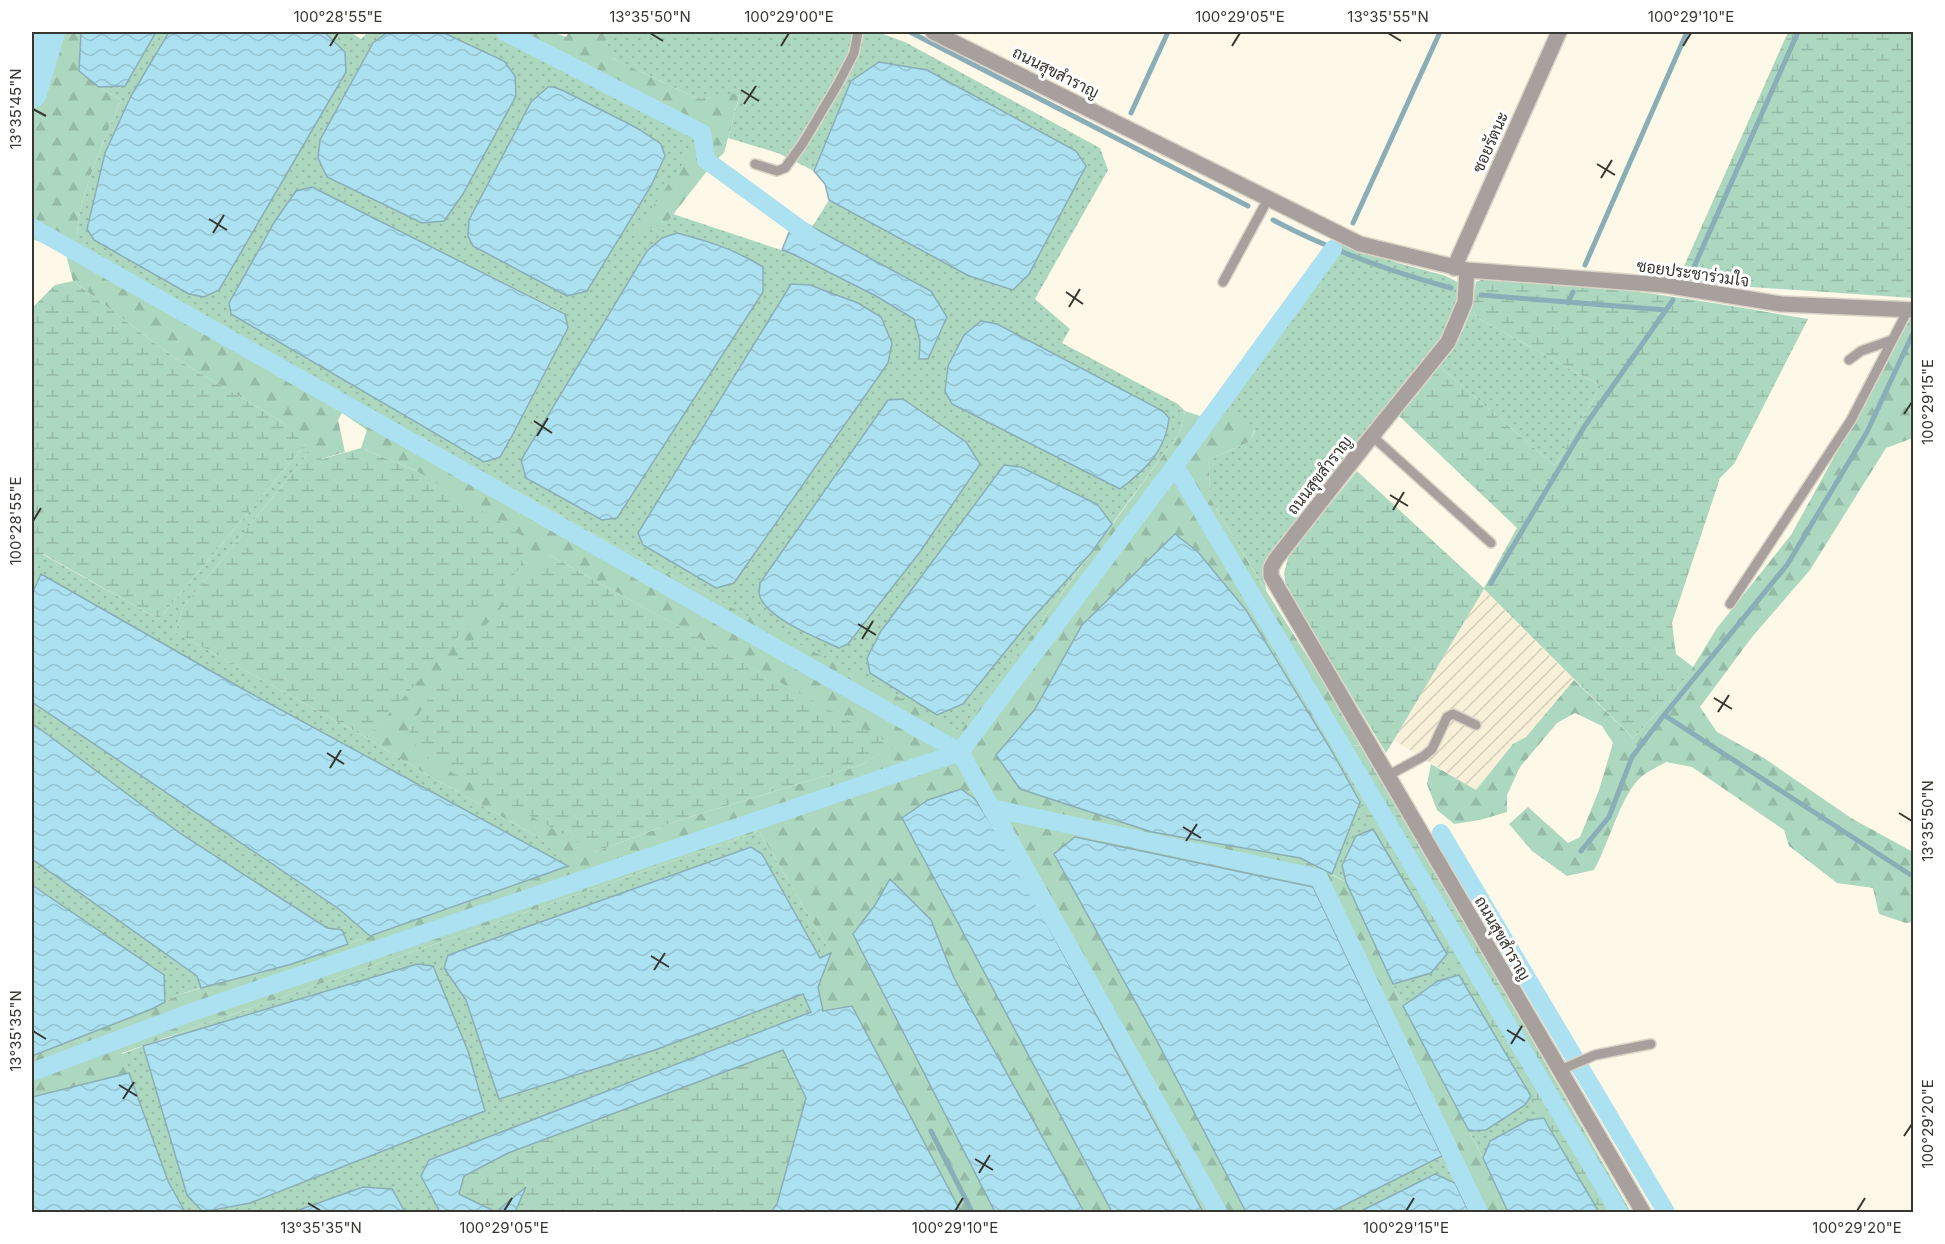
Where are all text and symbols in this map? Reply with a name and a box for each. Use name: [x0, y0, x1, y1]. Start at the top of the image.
text: 100°28'55"E: [293, 7, 383, 26]
text: 13°35'50"N: [609, 7, 691, 26]
text: 100°29'00"E: [744, 7, 834, 26]
text: 100°29'05"E: [1195, 7, 1285, 26]
text: 13°35'55"N: [1347, 7, 1429, 26]
text: 100°29'10"E: [1648, 7, 1734, 26]
street label: ถนนสุขสำราญ: [1009, 42, 1103, 104]
text: 13°35'45"N: [6, 68, 25, 150]
street label: ซอยรัตนะ: [1468, 108, 1512, 176]
street label: ซอยประชาร่วมใจ: [1635, 254, 1751, 291]
text: 100°29'15"E: [1918, 359, 1937, 445]
street label: ถนนสุขสำราญ: [1282, 432, 1357, 520]
text: 100°28'55"E: [6, 476, 25, 566]
text: 13°35'50"N: [1918, 780, 1937, 862]
street label: ถนนสุขสำราญ: [1469, 892, 1535, 985]
text: 13°35'35"N: [6, 990, 25, 1072]
text: 100°29'20"E: [1918, 1079, 1937, 1169]
text: 13°35'35"N: [280, 1218, 362, 1237]
text: 100°29'05"E: [459, 1218, 549, 1237]
text: 100°29'10"E: [912, 1218, 998, 1237]
text: 100°29'15"E: [1363, 1218, 1449, 1237]
text: 100°29'20"E: [1812, 1218, 1902, 1237]

